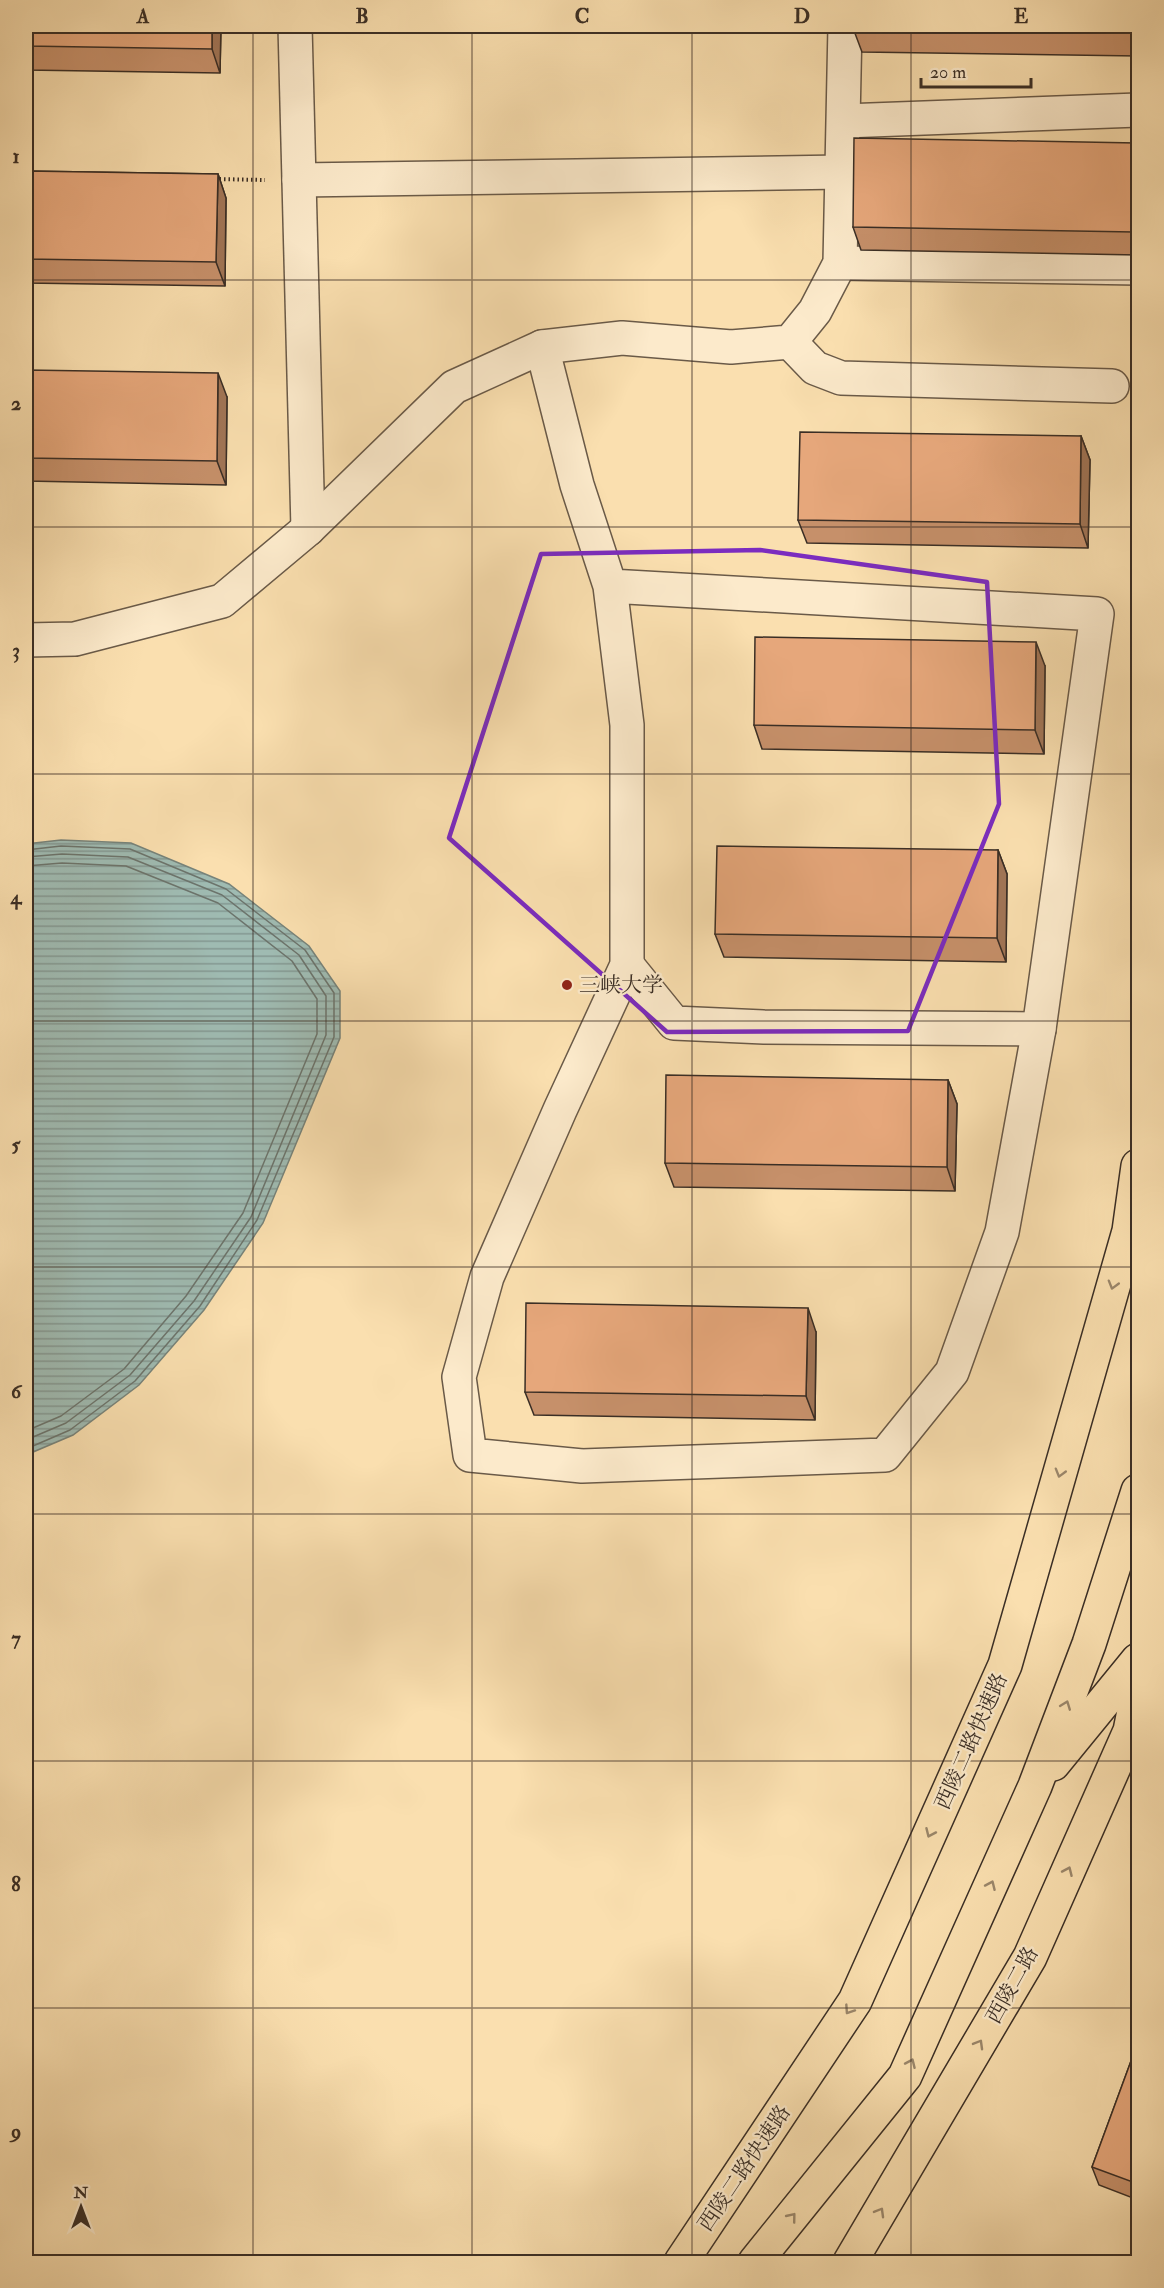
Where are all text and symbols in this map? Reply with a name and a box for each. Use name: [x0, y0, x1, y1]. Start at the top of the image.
text: A: [136, 4, 150, 29]
text: B: [355, 4, 369, 29]
text: C: [575, 4, 589, 29]
text: D: [794, 4, 810, 29]
text: E: [1014, 4, 1029, 29]
scale bar: [921, 51, 1030, 89]
text: 20 m: [930, 61, 966, 84]
text: 1: [12, 144, 20, 169]
text: 2: [11, 391, 21, 416]
text: 3: [12, 638, 20, 663]
text: 4: [10, 885, 23, 910]
place label: 三峡大学: [579, 972, 663, 999]
marker: 三峡大学: [560, 978, 574, 992]
text: 5: [12, 1132, 22, 1157]
one-way arrow: [1108, 1280, 1121, 1290]
text: 6: [11, 1379, 23, 1404]
one-way arrow: [1055, 1467, 1067, 1478]
text: 7: [11, 1626, 21, 1651]
street label: 西陵二路快速路: [929, 1669, 1014, 1814]
one-way arrow: [1058, 1700, 1071, 1711]
one-way arrow: [926, 1827, 938, 1838]
one-way arrow: [1061, 1866, 1073, 1877]
text: 8: [11, 1872, 21, 1897]
one-way arrow: [983, 1880, 995, 1891]
street label: 西陵二路: [980, 1942, 1045, 2029]
one-way arrow: [845, 2003, 856, 2014]
one-way arrow: [971, 2040, 983, 2050]
one-way arrow: [903, 2058, 915, 2069]
street label: 西陵二路快速路: [692, 2100, 797, 2237]
text: 9: [9, 2119, 21, 2144]
north arrow: [51, 2177, 111, 2237]
text: N: [73, 2183, 89, 2203]
one-way arrow: [872, 2208, 884, 2218]
one-way arrow: [784, 2213, 795, 2224]

